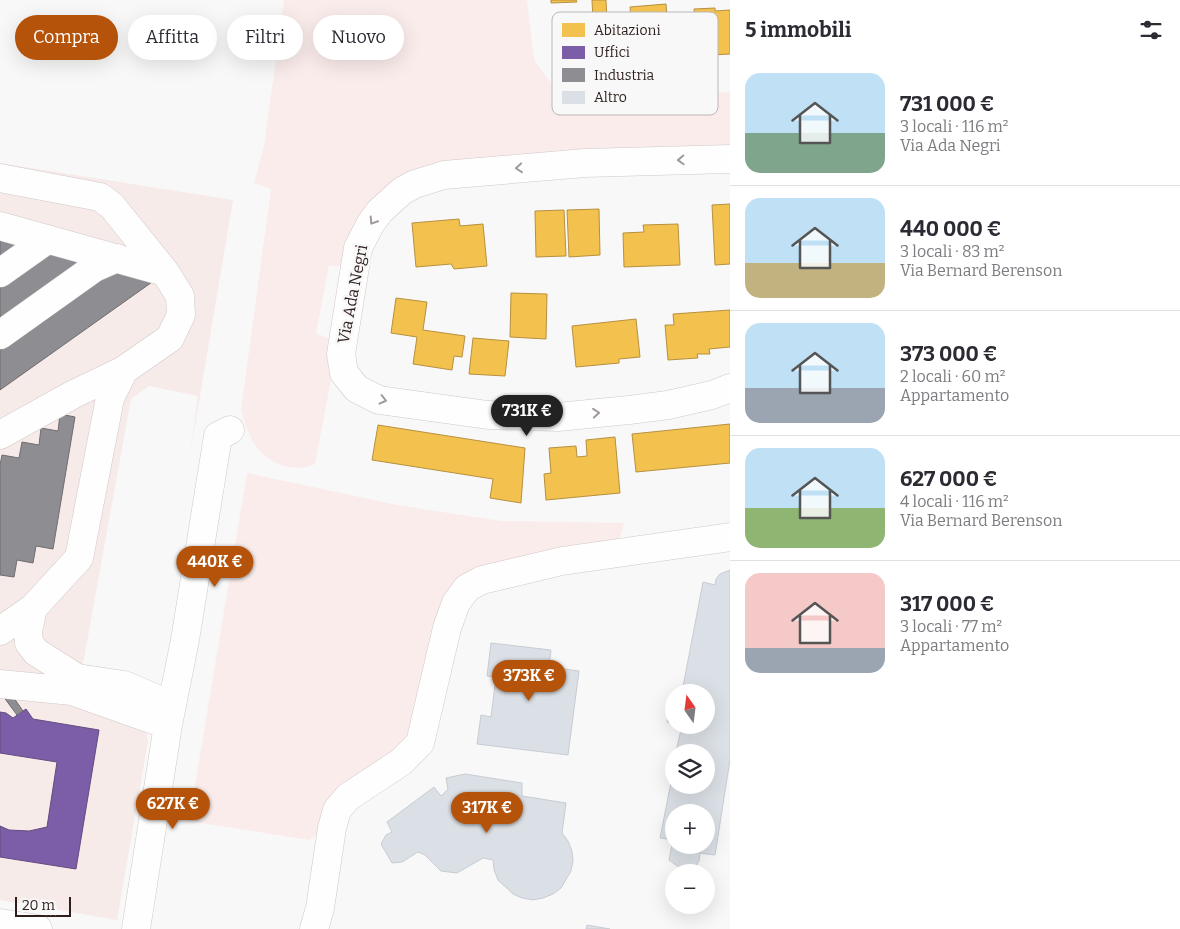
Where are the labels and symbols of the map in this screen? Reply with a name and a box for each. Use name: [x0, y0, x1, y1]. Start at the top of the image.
legend: [552, 12, 718, 115]
text: Abitazioni: [594, 22, 661, 39]
text: Uffici: [594, 44, 630, 61]
text: Industria: [594, 67, 655, 84]
text: Altro: [594, 89, 627, 106]
one-way arrow: [677, 155, 685, 165]
one-way arrow: [515, 163, 523, 174]
one-way arrow: [370, 215, 379, 225]
street label: Via Ada Negri: [334, 243, 371, 345]
one-way arrow: [378, 394, 387, 405]
pin: 731K €: [486, 394, 568, 437]
one-way arrow: [593, 408, 601, 419]
pin: 440K €: [174, 546, 256, 588]
pin: 373K €: [488, 660, 570, 702]
north arrow: [665, 684, 715, 734]
pin: 627K €: [132, 788, 214, 830]
pin: 317K €: [446, 792, 528, 834]
scale bar: [15, 894, 71, 917]

